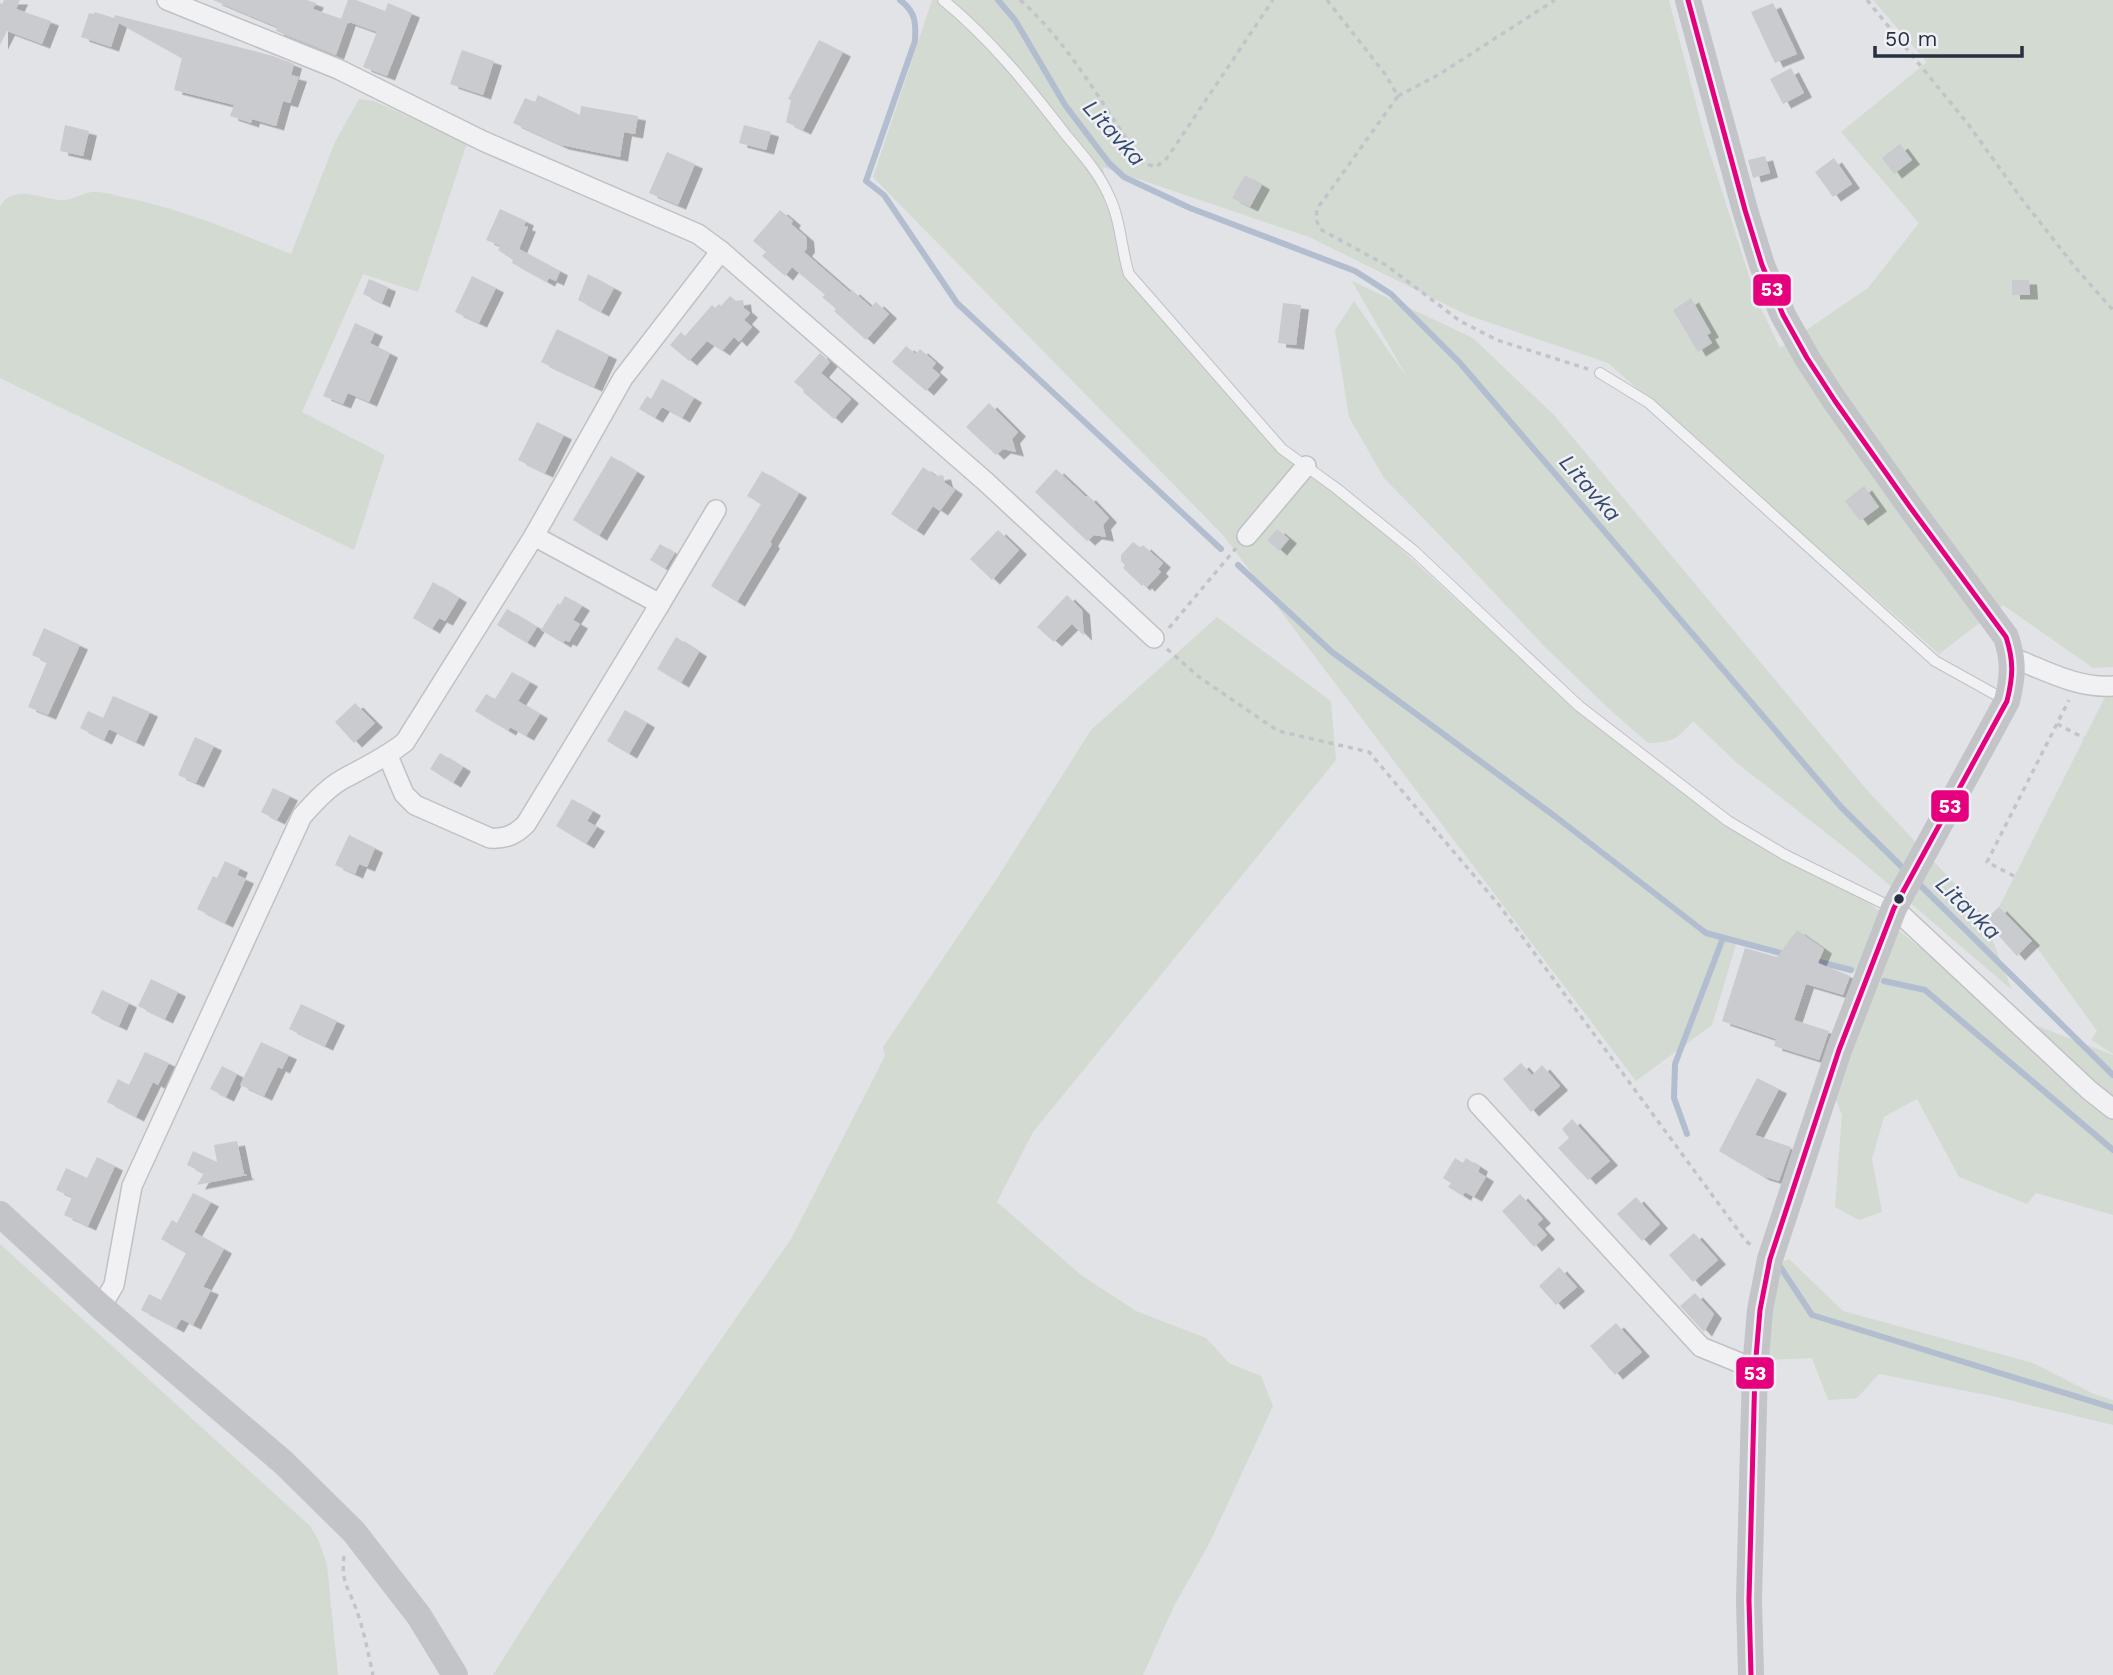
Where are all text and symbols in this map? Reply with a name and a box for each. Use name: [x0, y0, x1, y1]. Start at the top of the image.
scale bar: [1875, 14, 2022, 58]
text: 50 m: [1885, 26, 1937, 51]
water label: Litavka: [1077, 94, 1151, 172]
line badge: 53: [1752, 273, 1792, 307]
text: 53: [1761, 278, 1783, 301]
water label: Litavka: [1553, 449, 1627, 527]
line badge: 53: [1930, 789, 1970, 823]
text: 53: [1939, 795, 1961, 818]
water label: Litavka: [1930, 870, 2006, 946]
unlabelled marker: [1892, 892, 1906, 906]
line badge: 53: [1735, 1356, 1775, 1390]
text: 53: [1744, 1362, 1766, 1385]

